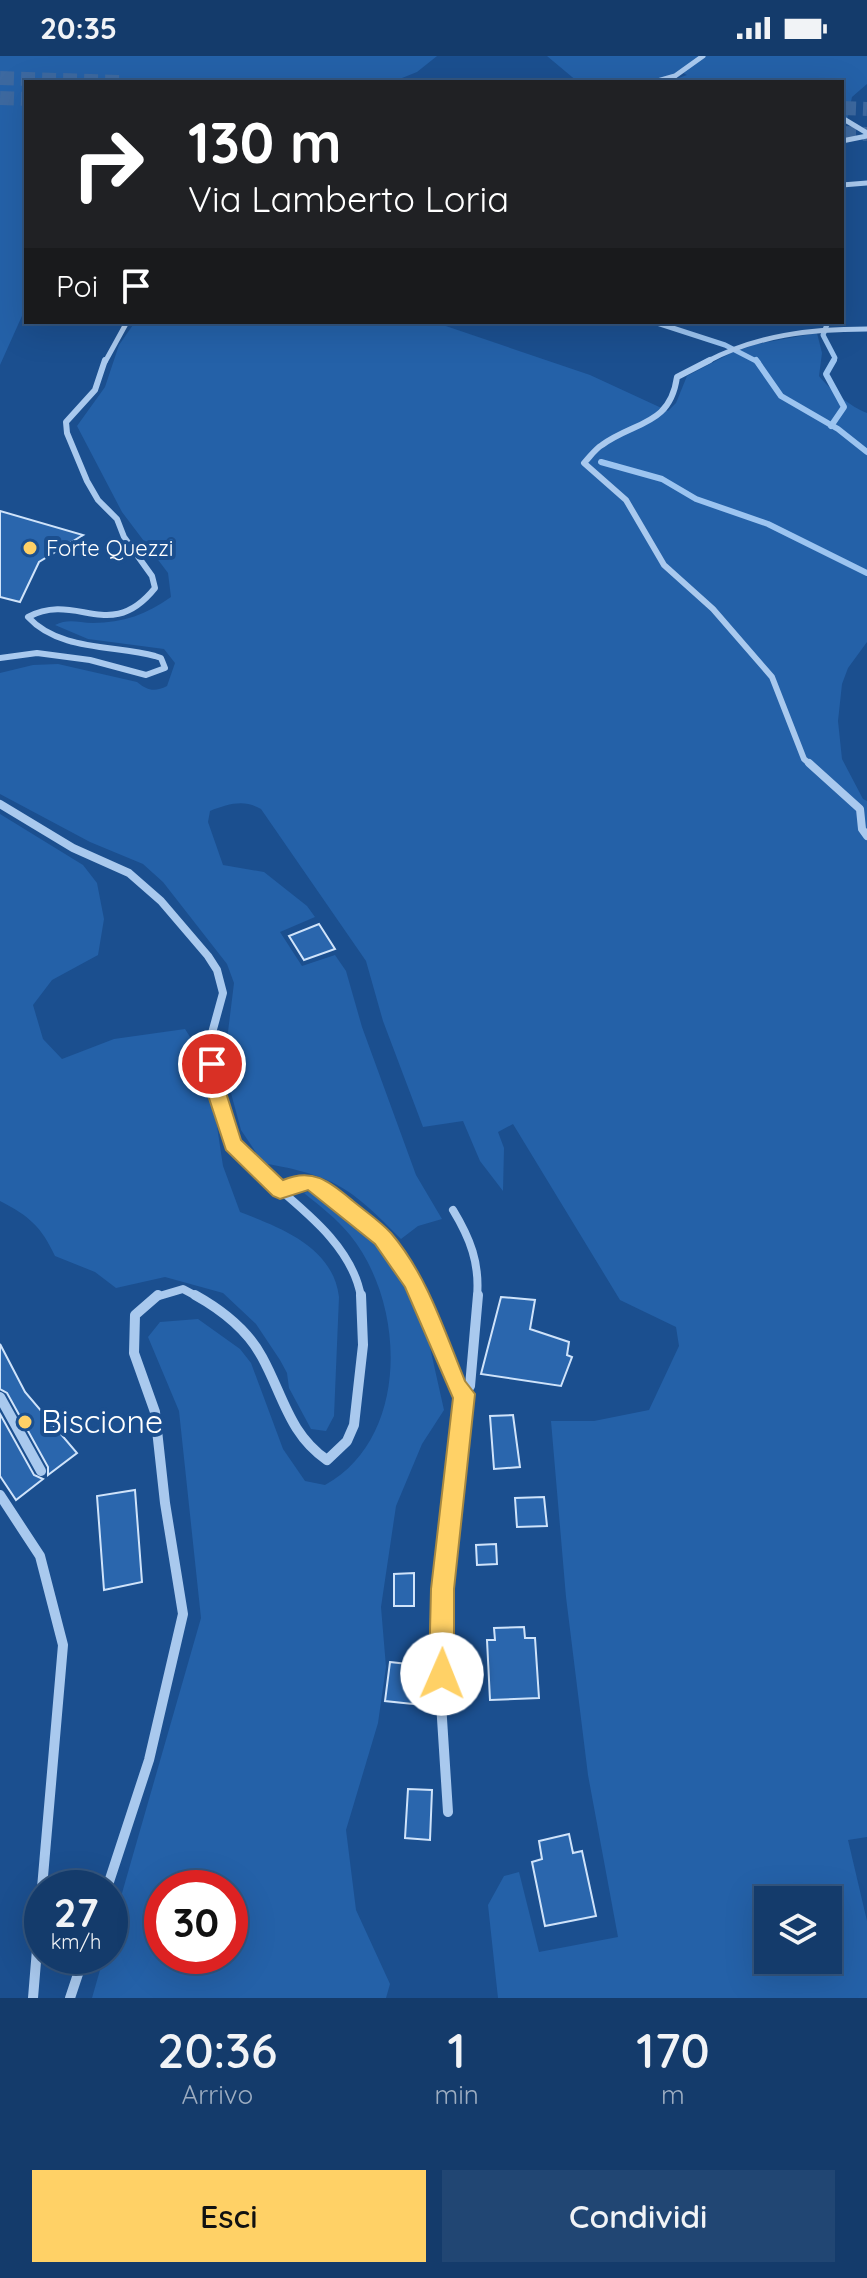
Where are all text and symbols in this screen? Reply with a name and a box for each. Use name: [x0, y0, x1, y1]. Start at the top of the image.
text: 20:35: [40, 9, 117, 47]
text: 130 m: [188, 107, 342, 177]
icon: right: [56, 112, 160, 216]
text: Via Lamberto Loria: [188, 176, 509, 221]
icon: arrive: [114, 264, 158, 308]
text: Poi: [56, 267, 98, 305]
place label: Forte Quezzi: [46, 534, 173, 562]
marker: Forte Quezzi: [21, 539, 39, 557]
pin: [178, 1030, 246, 1098]
icon: arrive: [190, 1042, 234, 1086]
place label: Biscione: [41, 1401, 163, 1441]
marker: Biscione: [16, 1413, 34, 1431]
position arrow: [400, 1632, 484, 1716]
speed limit sign: 30: [144, 1870, 248, 1974]
map controls: [754, 1886, 842, 1974]
button: layers: [754, 1886, 842, 1974]
text: 27: [54, 1887, 98, 1937]
text: km/h: [51, 1929, 101, 1954]
text: 20:36: [157, 2020, 277, 2080]
text: 1: [448, 2020, 466, 2080]
text: 170: [636, 2020, 710, 2080]
text: Arrivo: [181, 2078, 253, 2111]
text: min: [435, 2078, 479, 2111]
text: m: [661, 2078, 685, 2111]
button: Esci: [32, 2170, 426, 2262]
button: Condividi: [442, 2170, 835, 2262]

